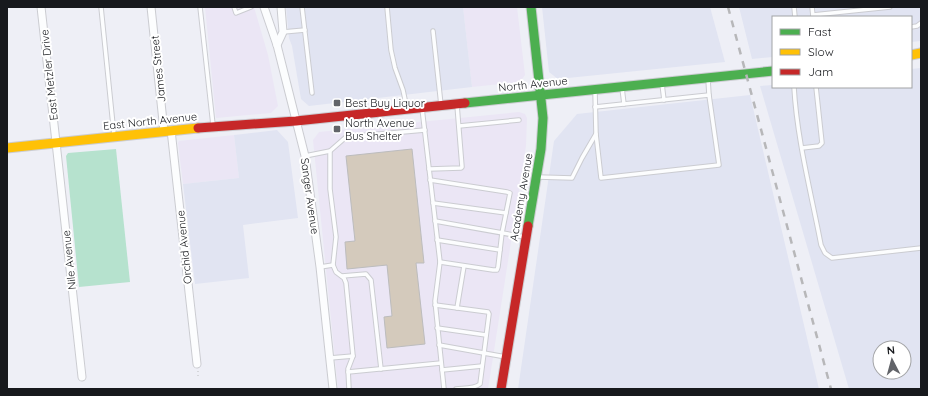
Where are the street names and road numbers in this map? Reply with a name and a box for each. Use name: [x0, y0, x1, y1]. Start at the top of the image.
street label: East Metzler Drive: [37, 29, 61, 121]
street label: James Street: [147, 34, 168, 103]
street label: North Avenue: [498, 73, 568, 95]
street label: East North Avenue: [102, 109, 198, 133]
street label: Academy Avenue: [506, 152, 536, 242]
street label: Sanger Avenue: [298, 157, 322, 235]
street label: Orchid Avenue: [173, 209, 195, 285]
street label: Nile Avenue: [59, 230, 79, 290]

